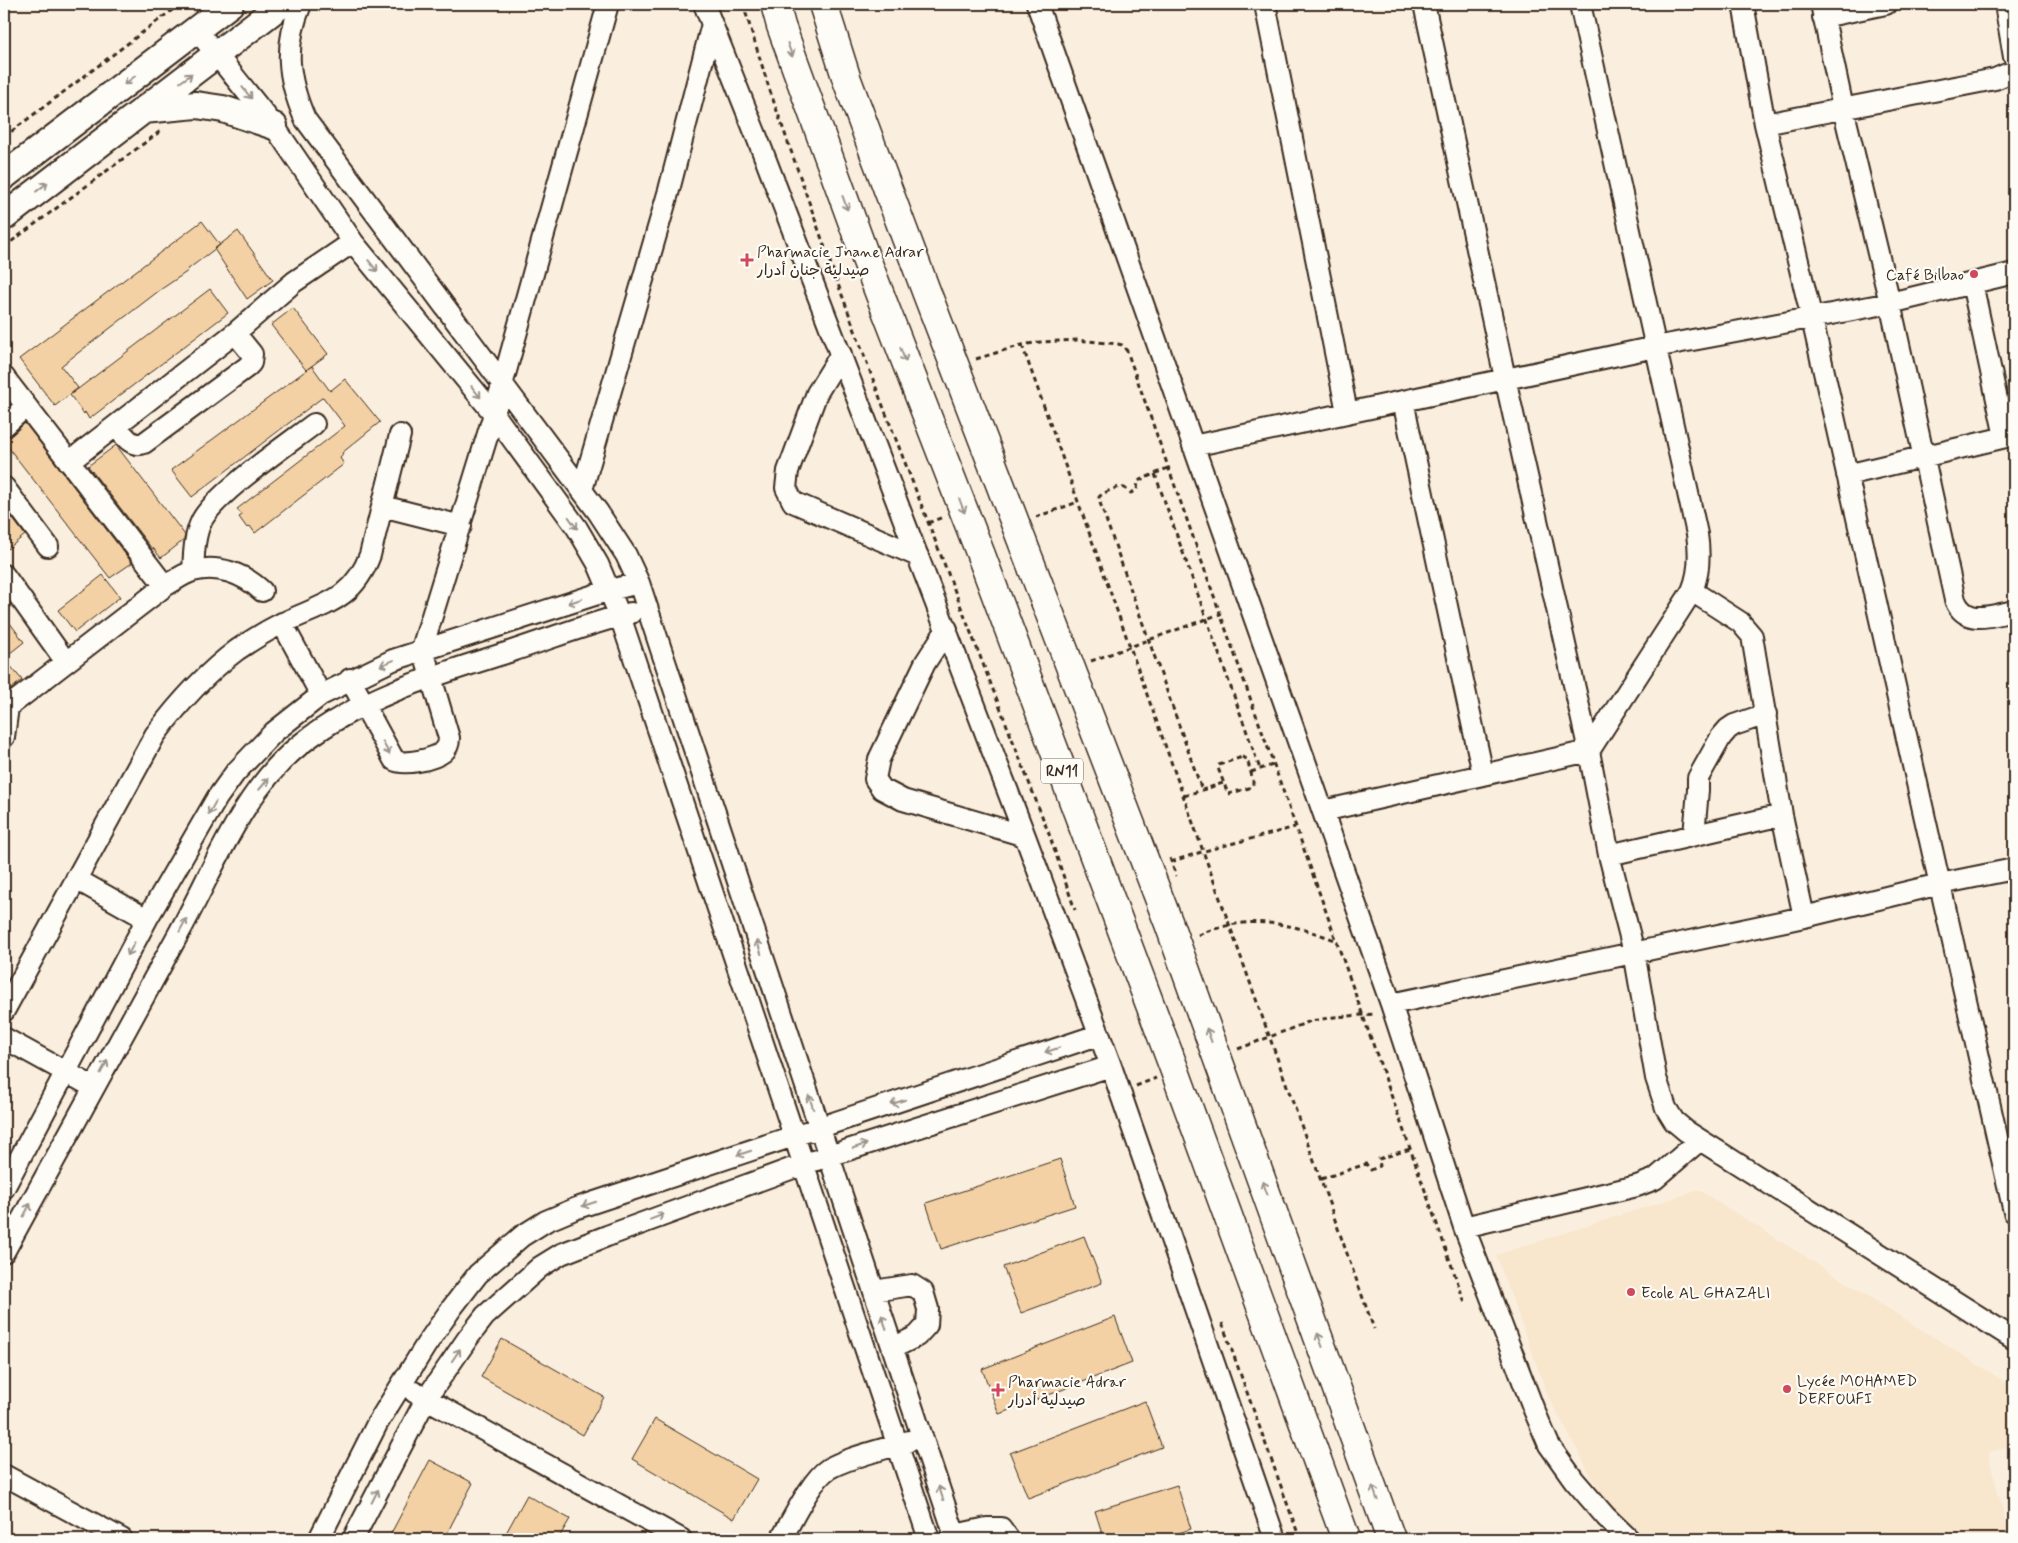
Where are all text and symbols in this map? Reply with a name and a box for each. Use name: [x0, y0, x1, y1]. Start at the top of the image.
one-way arrow: [786, 42, 795, 57]
one-way arrow: [179, 73, 193, 83]
one-way arrow: [123, 75, 137, 85]
one-way arrow: [242, 86, 253, 99]
one-way arrow: [35, 182, 49, 192]
one-way arrow: [841, 195, 850, 210]
place label: Pharmacie Jnane Adrar صيدلية جنان أدرار: [756, 242, 924, 281]
marker: Pharmacie Jnane Adrar صيدلية جنان أدرار: [741, 254, 753, 266]
one-way arrow: [368, 260, 379, 273]
place label: Café Bilbao: [1886, 265, 1964, 286]
marker: Café Bilbao: [1968, 268, 1980, 280]
one-way arrow: [899, 347, 908, 362]
one-way arrow: [471, 386, 482, 399]
one-way arrow: [958, 498, 967, 513]
one-way arrow: [568, 516, 578, 530]
one-way arrow: [568, 597, 583, 606]
one-way arrow: [380, 658, 395, 668]
one-way arrow: [382, 740, 391, 755]
road number: RN11: [1041, 758, 1083, 784]
one-way arrow: [258, 777, 269, 790]
one-way arrow: [206, 801, 216, 815]
one-way arrow: [178, 917, 188, 932]
one-way arrow: [754, 940, 764, 956]
one-way arrow: [126, 942, 136, 957]
one-way arrow: [1204, 1028, 1213, 1043]
one-way arrow: [1044, 1046, 1060, 1056]
one-way arrow: [100, 1060, 110, 1074]
one-way arrow: [805, 1094, 815, 1110]
one-way arrow: [890, 1097, 906, 1107]
one-way arrow: [851, 1141, 867, 1150]
one-way arrow: [736, 1149, 752, 1158]
one-way arrow: [1260, 1180, 1269, 1196]
one-way arrow: [582, 1200, 598, 1209]
one-way arrow: [22, 1202, 32, 1217]
one-way arrow: [649, 1211, 664, 1220]
place label: Ecole AL GHAZALI: [1641, 1283, 1770, 1304]
marker: Ecole AL GHAZALI: [1625, 1286, 1637, 1298]
one-way arrow: [879, 1315, 888, 1330]
one-way arrow: [1315, 1333, 1324, 1349]
one-way arrow: [451, 1348, 461, 1362]
place label: Lycée MOHAMED DERFOUFI: [1797, 1371, 1917, 1410]
place label: Pharmacie Adrar صيدلية أدرار: [1007, 1372, 1127, 1411]
marker: Lycée MOHAMED DERFOUFI: [1781, 1383, 1793, 1395]
marker: Pharmacie Adrar صيدلية أدرار: [992, 1384, 1004, 1396]
one-way arrow: [936, 1486, 945, 1501]
one-way arrow: [1369, 1486, 1379, 1502]
one-way arrow: [371, 1489, 380, 1504]

